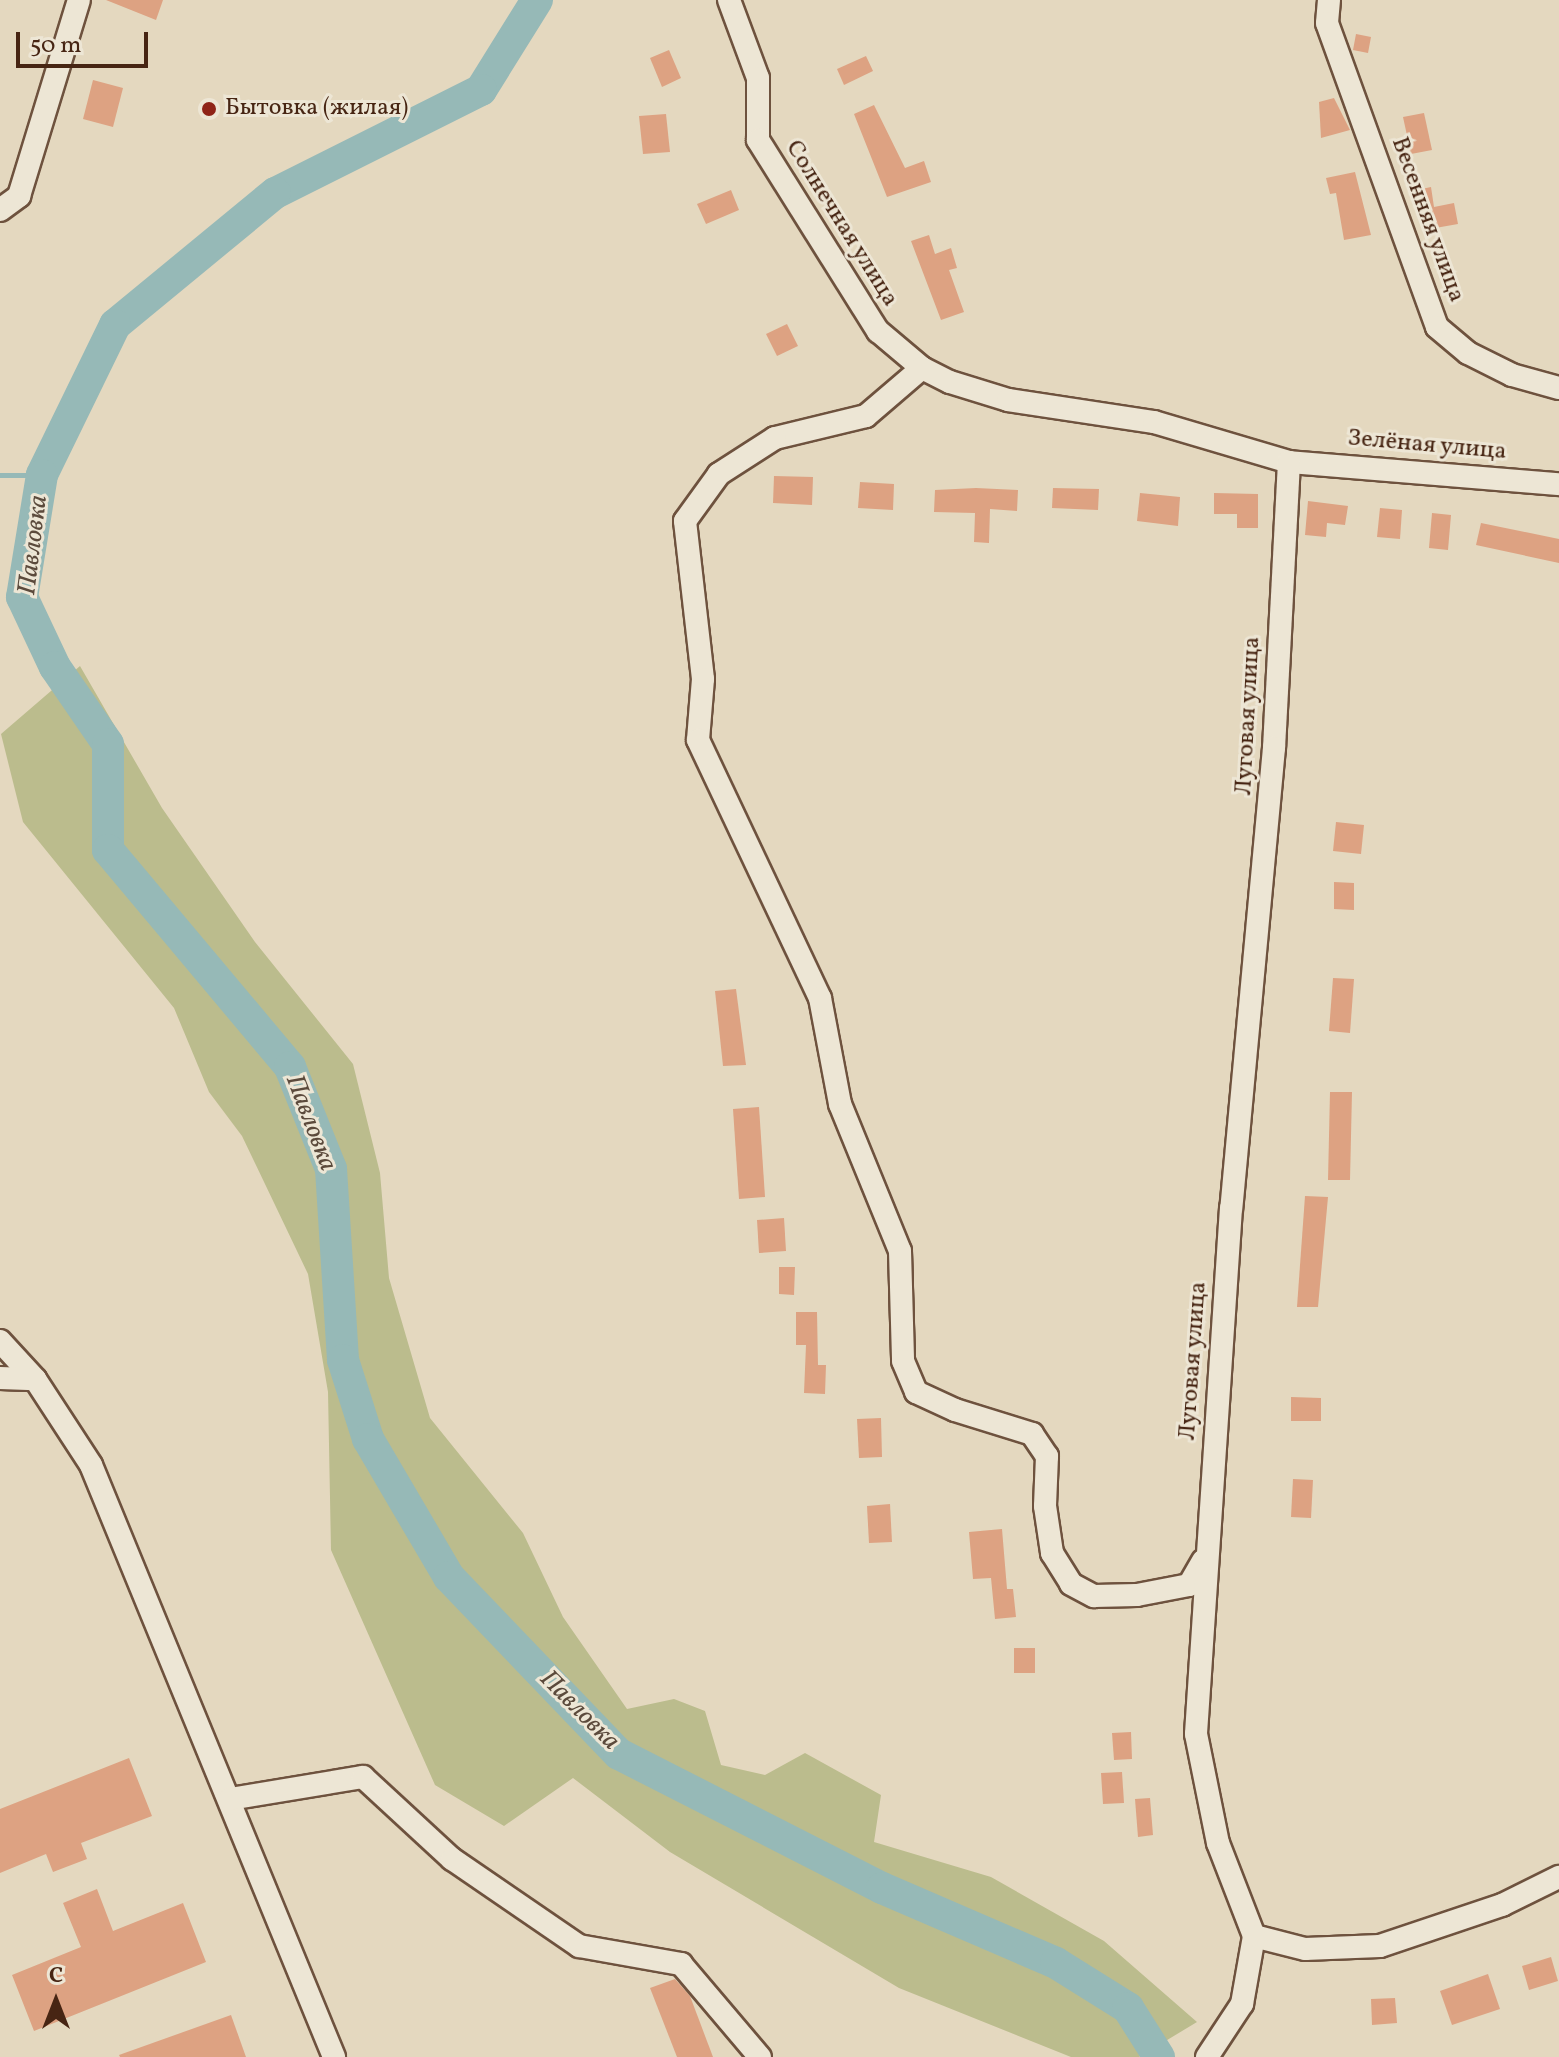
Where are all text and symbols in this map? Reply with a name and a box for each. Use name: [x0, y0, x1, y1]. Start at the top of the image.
scale bar: [20, 16, 152, 66]
text: 50 m: [30, 29, 82, 63]
place label: Бытовка (жилая): [225, 95, 408, 123]
marker: Бытовка (жилая): [200, 100, 218, 118]
street label: Весенняя улица: [1384, 133, 1470, 307]
street label: Солнечная улица: [778, 135, 904, 313]
street label: Зелёная улица: [1346, 425, 1508, 467]
water label: Павловка: [12, 493, 56, 597]
street label: Луговая улица: [1230, 635, 1268, 797]
water label: Павловка: [277, 1071, 343, 1175]
street label: Луговая улица: [1174, 1280, 1214, 1442]
water label: Павловка: [533, 1665, 625, 1757]
north arrow: [16, 1961, 96, 2041]
text: С: [49, 1961, 63, 1992]

